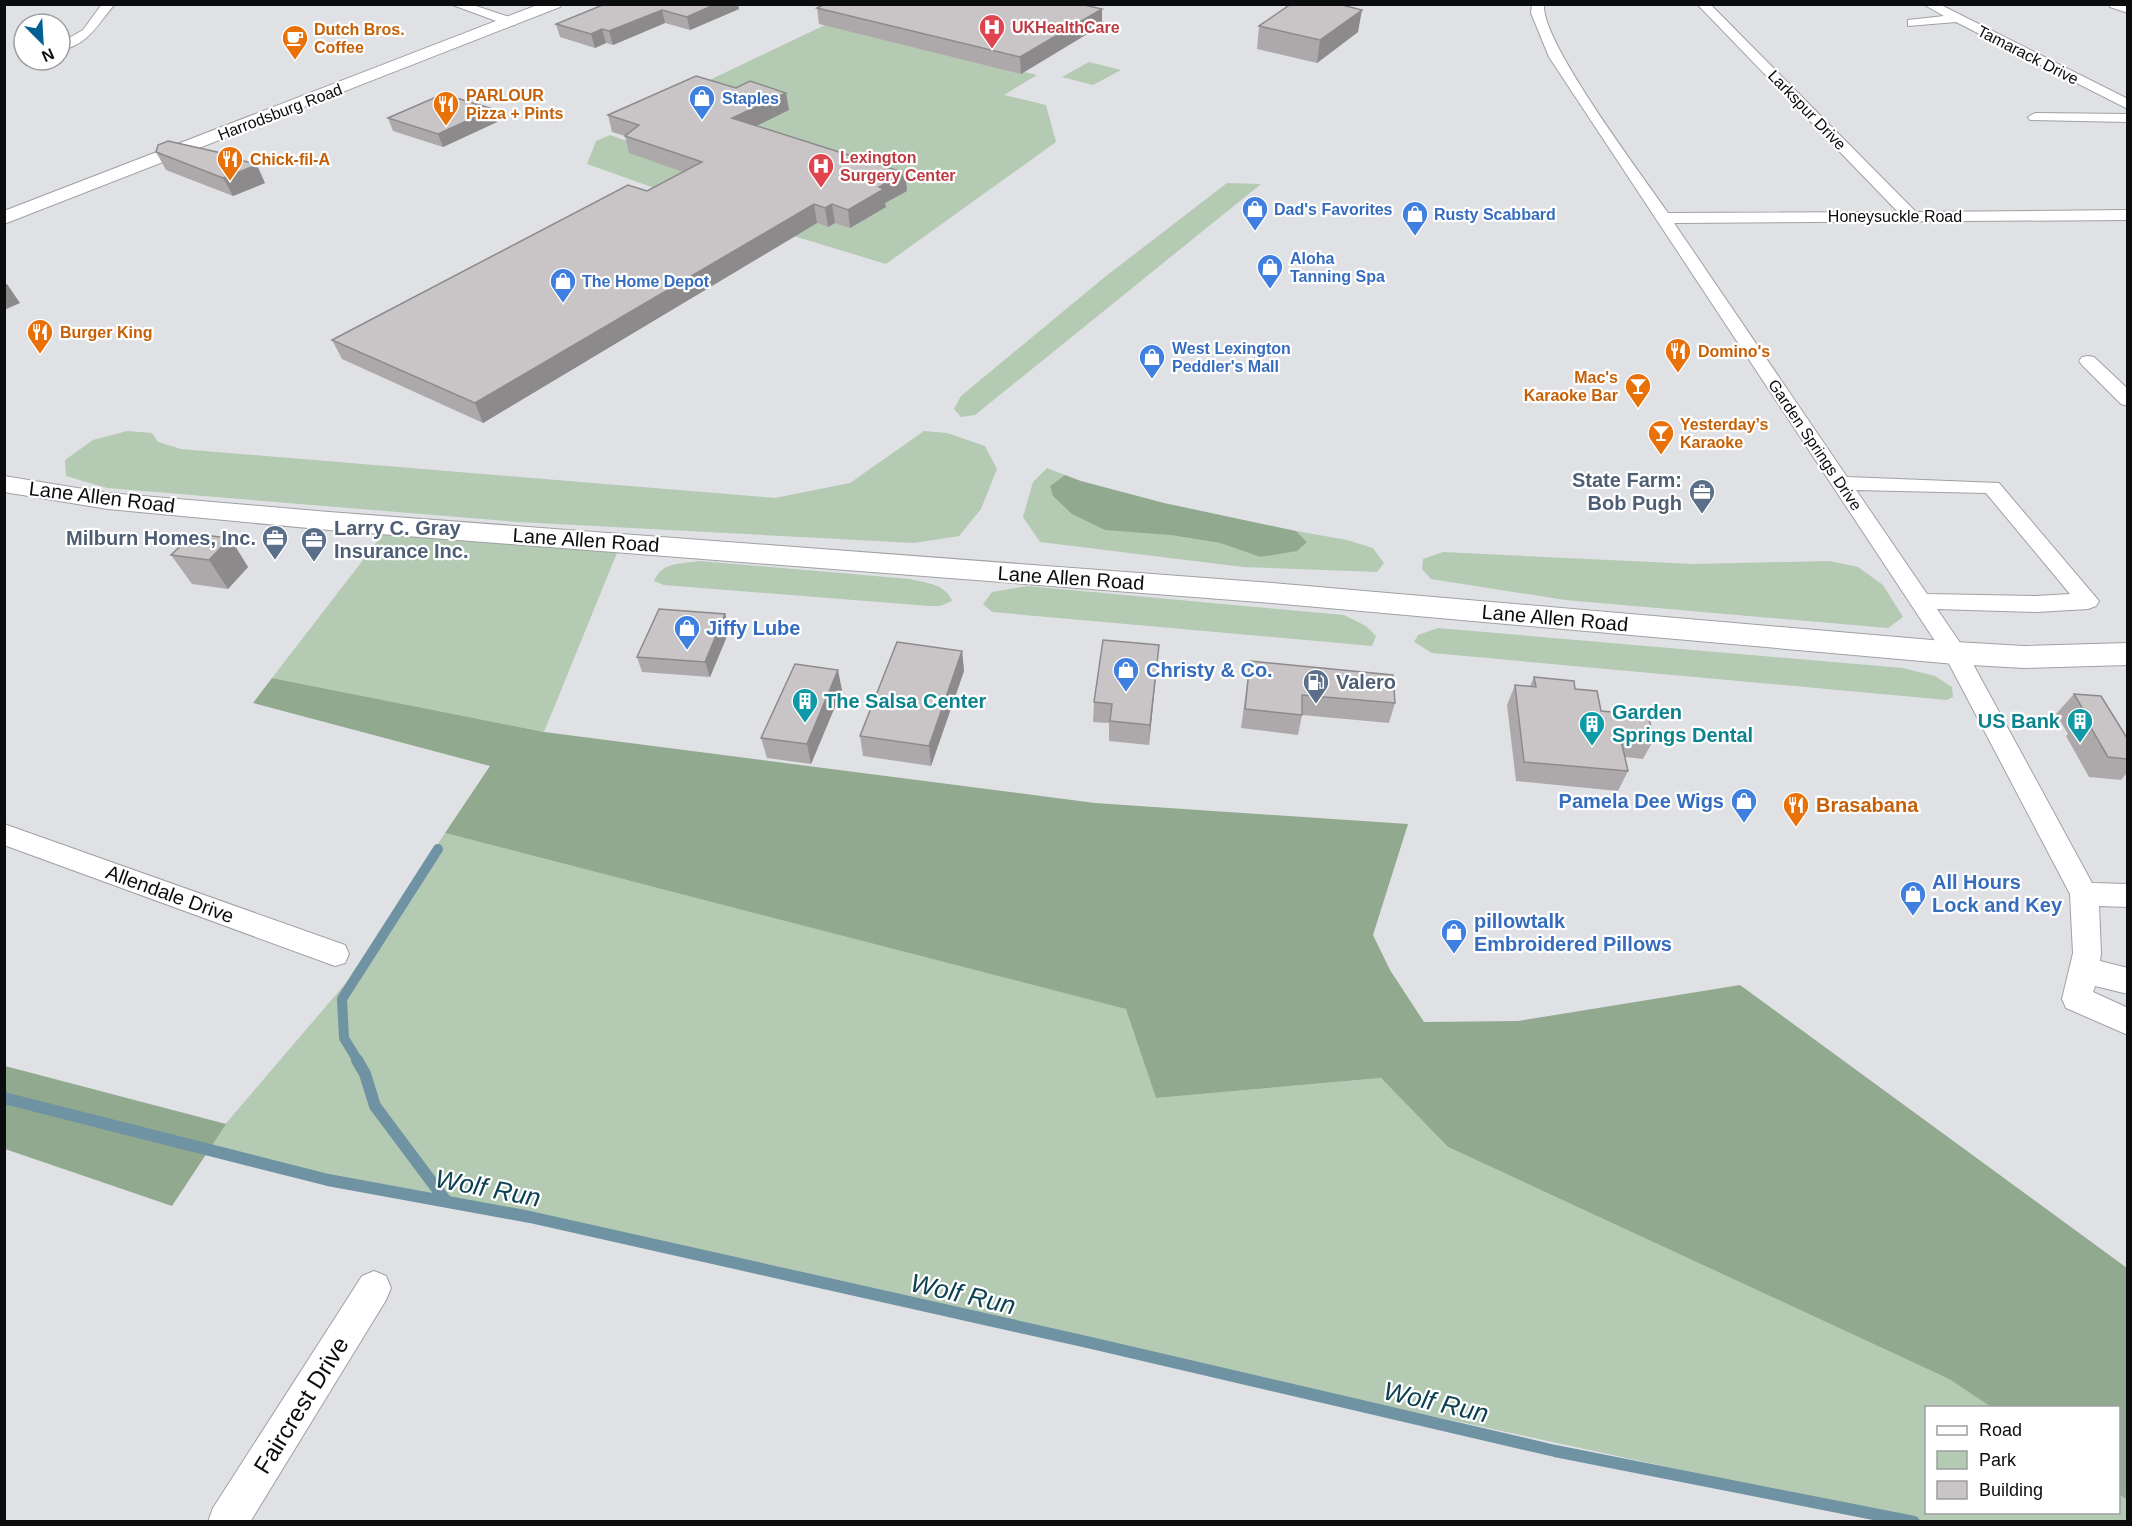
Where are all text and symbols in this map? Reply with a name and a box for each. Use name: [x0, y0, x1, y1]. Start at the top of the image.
north arrow: [12, 12, 72, 72]
hospital icon: UKHealthCare: [977, 12, 1007, 50]
place label: UKHealthCare: [1012, 19, 1120, 36]
place label: Dutch Bros. Coffee: [314, 21, 405, 56]
street label: Tamarack Drive: [1975, 22, 2081, 88]
cafe icon: Dutch Bros. Coffee: [280, 23, 310, 61]
text: N: [39, 45, 57, 65]
street label: Larkspur Drive: [1765, 67, 1849, 153]
street label: Harrodsburg Road: [216, 80, 344, 144]
shop icon: Staples: [687, 83, 717, 121]
place label: PARLOUR Pizza + Pints: [466, 87, 563, 122]
restaurant icon: PARLOUR Pizza + Pints: [431, 89, 461, 127]
place label: Staples: [722, 90, 779, 107]
restaurant icon: Chick-fil-A: [215, 144, 245, 182]
place label: Lexington Surgery Center: [840, 149, 956, 184]
place label: Chick-fil-A: [250, 151, 330, 168]
hospital icon: Lexington Surgery Center: [806, 151, 836, 189]
shop icon: Dad's Favorites: [1240, 194, 1270, 232]
shop icon: Rusty Scabbard: [1400, 199, 1430, 237]
place label: Dad's Favorites: [1274, 201, 1393, 218]
place label: Rusty Scabbard: [1434, 206, 1556, 223]
street label: Honeysuckle Road: [1828, 208, 1962, 225]
place label: Aloha Tanning Spa: [1290, 250, 1385, 285]
shop icon: Aloha Tanning Spa: [1255, 252, 1285, 290]
shop icon: The Home Depot: [548, 266, 578, 304]
place label: The Home Depot: [582, 273, 710, 290]
restaurant icon: Burger King: [25, 317, 55, 355]
place label: Burger King: [60, 324, 152, 341]
restaurant icon: Domino's: [1663, 336, 1693, 374]
place label: West Lexington Peddler's Mall: [1172, 340, 1291, 375]
shop icon: West Lexington Peddler's Mall: [1137, 342, 1167, 380]
place label: Domino's: [1698, 343, 1770, 360]
place label: Mac's Karaoke Bar: [1524, 369, 1618, 404]
bar icon: Mac's Karaoke Bar: [1623, 371, 1653, 409]
street label: Garden Springs Drive: [1765, 376, 1865, 514]
place label: Yesterday’s Karaoke: [1680, 416, 1768, 451]
bar icon: Yesterday’s Karaoke: [1646, 418, 1676, 456]
place label: State Farm: Bob Pugh: [1572, 469, 1682, 514]
street label: Lane Allen Road: [28, 477, 176, 517]
office icon: State Farm: Bob Pugh: [1687, 477, 1717, 515]
place label: Larry C. Gray Insurance Inc.: [334, 517, 469, 562]
office icon: Milburn Homes, Inc.: [260, 523, 290, 561]
street label: Lane Allen Road: [512, 524, 660, 556]
office icon: Larry C. Gray Insurance Inc.: [299, 525, 329, 563]
place label: Milburn Homes, Inc.: [66, 527, 256, 549]
street label: Lane Allen Road: [997, 562, 1145, 594]
street label: Lane Allen Road: [1481, 601, 1629, 635]
shop icon: Jiffy Lube: [672, 613, 702, 651]
place label: Jiffy Lube: [706, 617, 800, 639]
shop icon: Christy & Co.: [1111, 655, 1141, 693]
place label: Christy & Co.: [1146, 659, 1273, 681]
fuel station icon: Valero: [1301, 667, 1331, 705]
place label: Valero: [1336, 671, 1396, 693]
building icon: The Salsa Center: [790, 686, 820, 724]
place label: The Salsa Center: [824, 690, 987, 712]
place label: Garden Springs Dental: [1612, 701, 1753, 746]
building icon: US Bank: [2065, 706, 2095, 744]
building icon: Garden Springs Dental: [1577, 709, 1607, 747]
place label: US Bank: [1978, 710, 2061, 732]
shop icon: Pamela Dee Wigs: [1729, 786, 1759, 824]
place label: Pamela Dee Wigs: [1559, 790, 1724, 812]
restaurant icon: Brasabana: [1781, 790, 1811, 828]
place label: Brasabana: [1816, 794, 1919, 816]
street label: Allendale Drive: [103, 861, 237, 927]
place label: All Hours Lock and Key: [1932, 871, 2063, 916]
shop icon: All Hours Lock and Key: [1898, 879, 1928, 917]
place label: pillowtalk Embroidered Pillows: [1474, 910, 1672, 955]
shop icon: pillowtalk Embroidered Pillows: [1439, 917, 1469, 955]
water label: Wolf Run: [433, 1163, 543, 1213]
water label: Wolf Run: [908, 1267, 1018, 1321]
street label: Faircrest Drive: [248, 1332, 354, 1478]
water label: Wolf Run: [1381, 1375, 1491, 1429]
legend: [1925, 1406, 2120, 1514]
text: Road: [1979, 1420, 2022, 1440]
text: Park: [1979, 1450, 2017, 1470]
text: Building: [1979, 1480, 2043, 1500]

